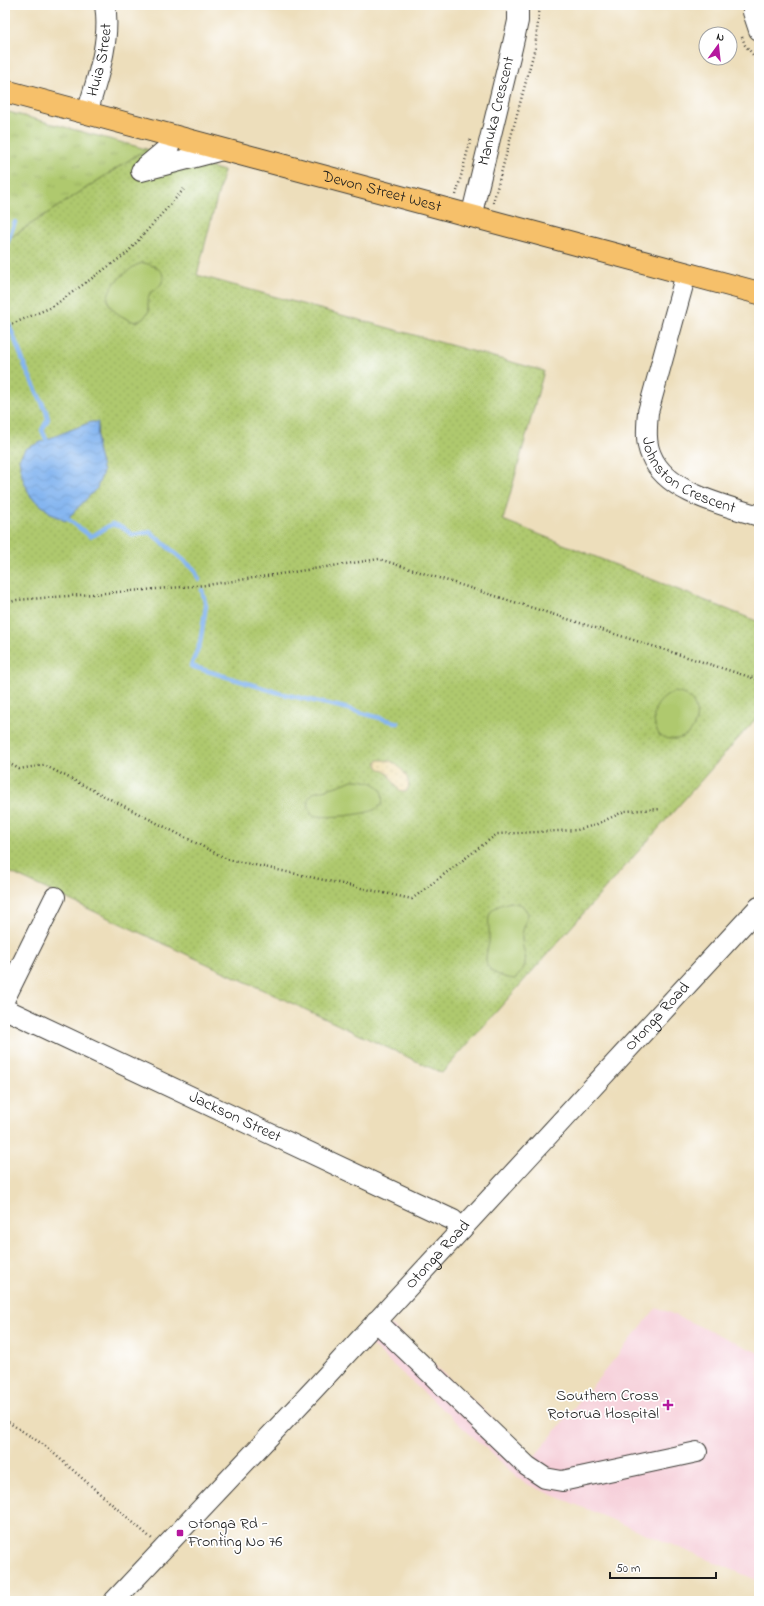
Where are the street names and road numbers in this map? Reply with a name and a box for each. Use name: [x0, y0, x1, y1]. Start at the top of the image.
street label: Huia Street: [81, 22, 118, 99]
street label: Manuka Crescent: [472, 53, 522, 168]
street label: Devon Street West: [318, 164, 445, 220]
street label: Johnston Crescent: [635, 436, 739, 521]
street label: Otonga Road: [619, 977, 696, 1057]
street label: Jackson Street: [185, 1085, 285, 1150]
street label: Otonga Road: [400, 1215, 476, 1295]

